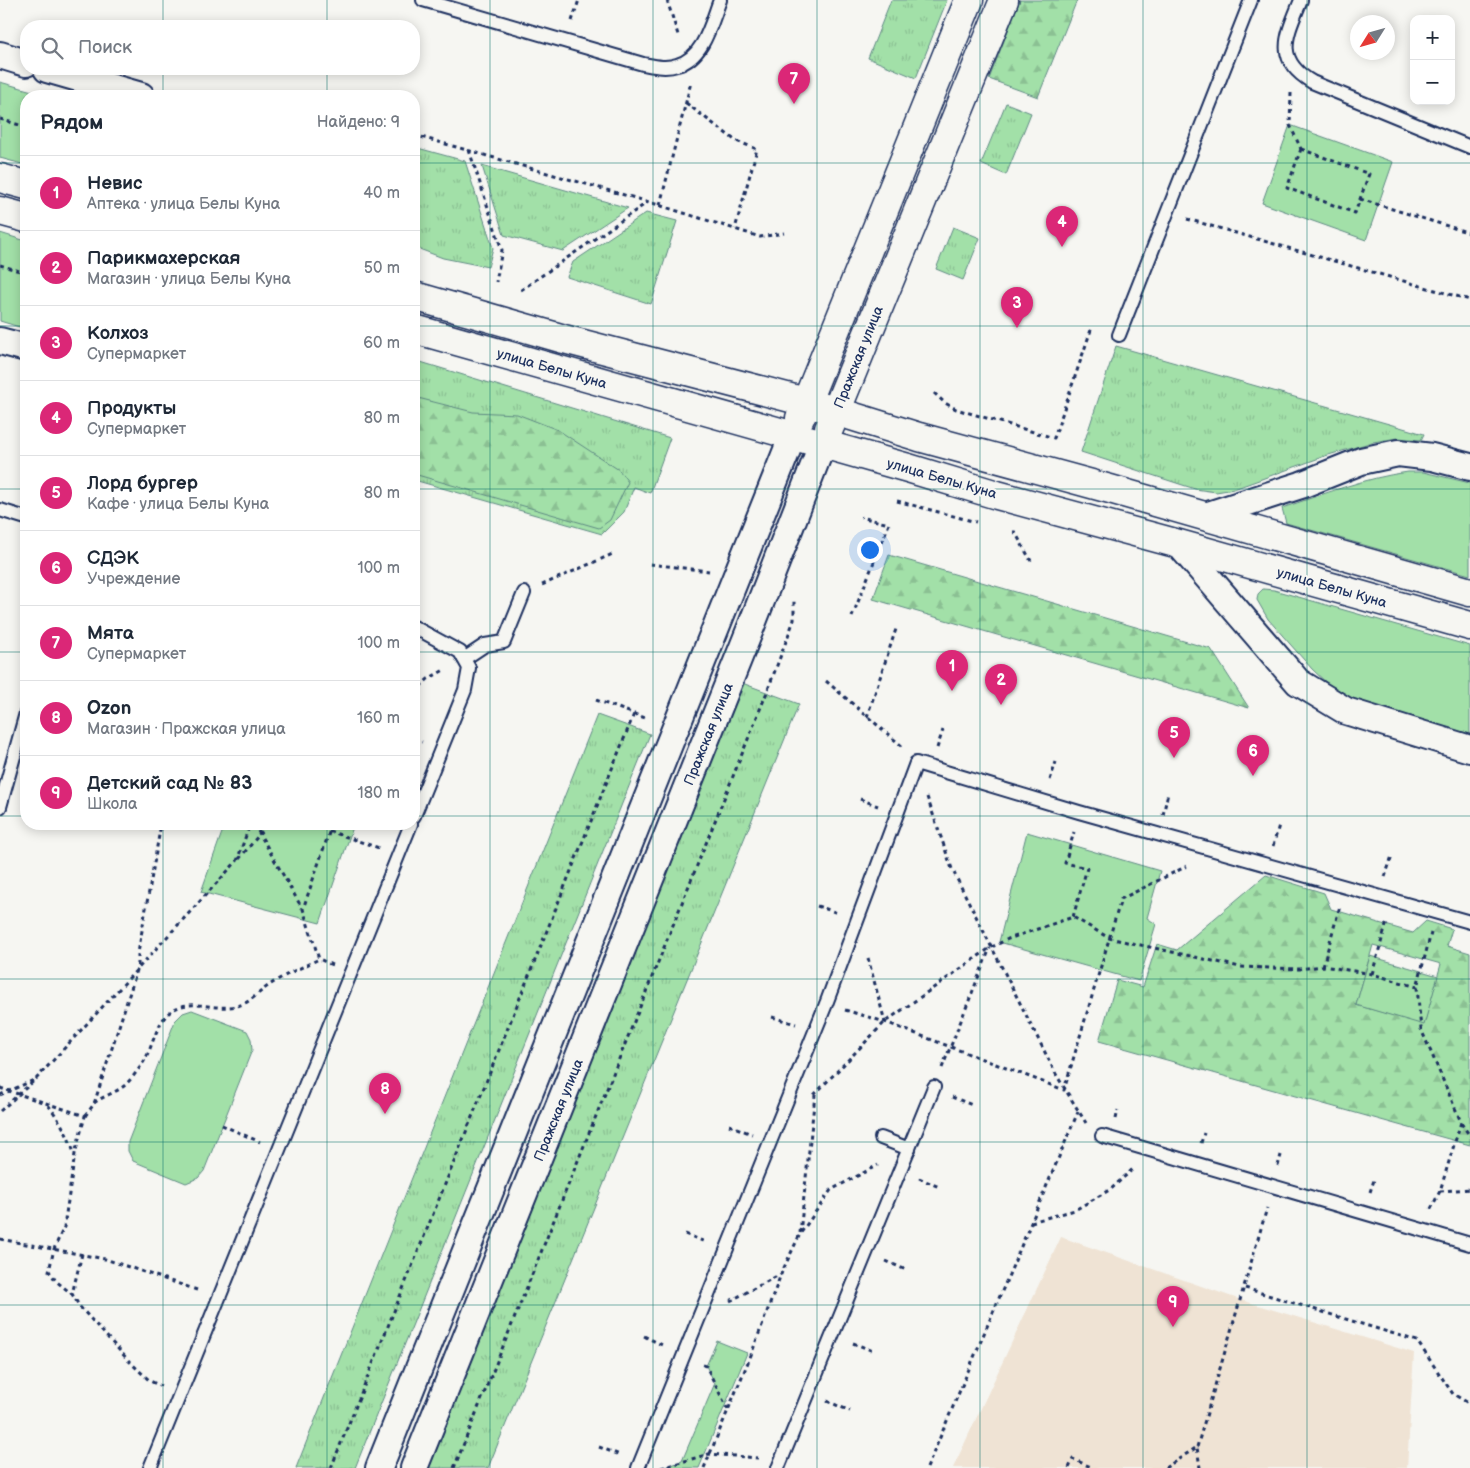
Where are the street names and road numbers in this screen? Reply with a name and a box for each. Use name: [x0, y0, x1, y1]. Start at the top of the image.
street label: Пражская улица: [830, 303, 887, 411]
street label: улица Белы Куна: [495, 345, 609, 392]
street label: улица Белы Куна: [885, 455, 999, 502]
street label: улица Белы Куна: [1275, 564, 1389, 611]
street label: Пражская улица: [680, 680, 737, 788]
street label: Пражская улица: [530, 1056, 587, 1164]

